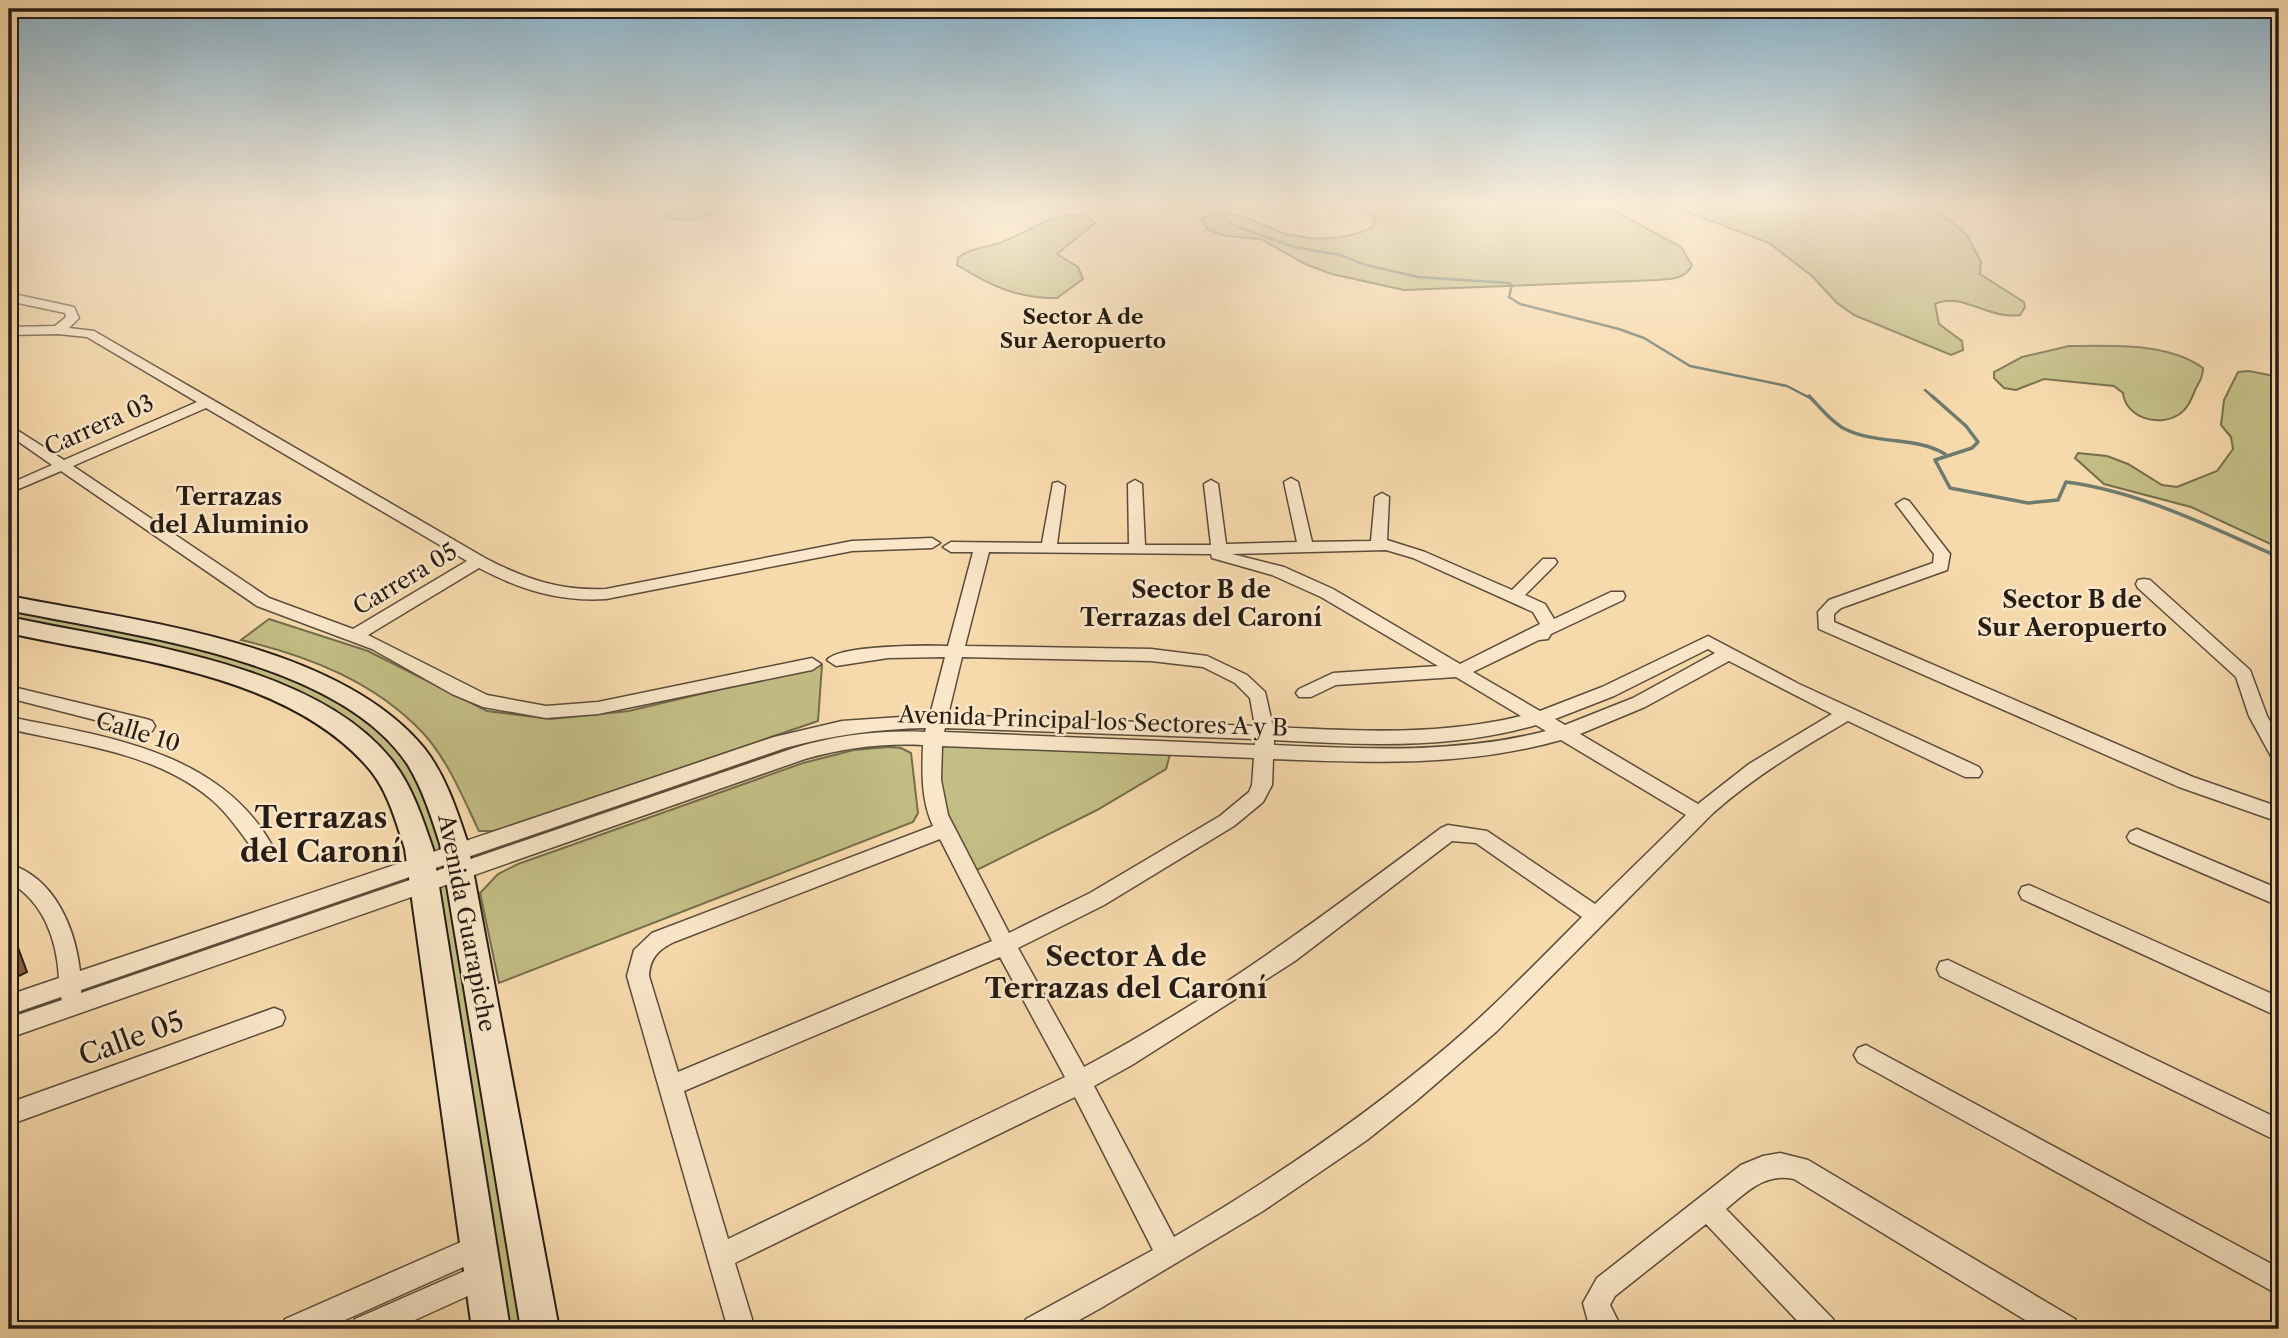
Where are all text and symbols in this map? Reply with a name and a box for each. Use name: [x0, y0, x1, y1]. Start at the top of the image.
district label: Sector A de Sur Aeropuerto: [1000, 304, 1166, 353]
street label: Carrera 03: [40, 388, 158, 462]
district label: Terrazas del Aluminio: [149, 482, 309, 539]
street label: Carrera 05: [348, 537, 462, 621]
district label: Sector B de Terrazas del Caroní: [1080, 575, 1323, 632]
district label: Sector B de Sur Aeropuerto: [1977, 585, 2167, 642]
street label: Avenida Principal los Sectores A y B: [897, 700, 1288, 742]
street label: Calle 10: [92, 706, 184, 758]
district label: Terrazas del Caroní: [240, 799, 402, 870]
street label: Avenida Guarapiche: [432, 811, 502, 1034]
district label: Sector A de Terrazas del Caroní: [985, 939, 1267, 1005]
street label: Calle 05: [74, 1003, 188, 1073]

